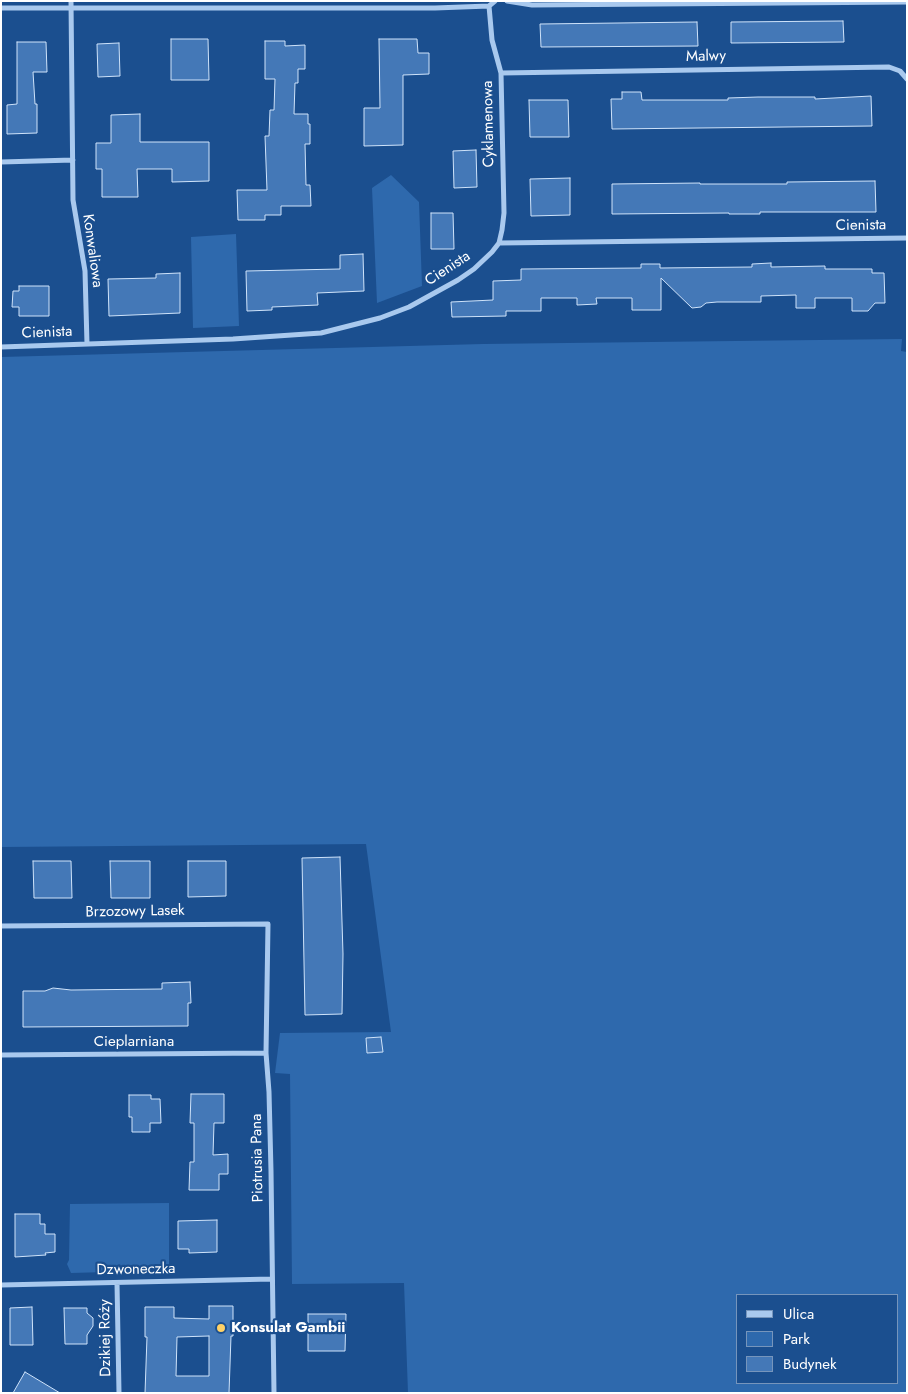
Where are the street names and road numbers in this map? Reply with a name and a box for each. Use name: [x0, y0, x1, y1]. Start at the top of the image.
street label: Malwy: [686, 48, 726, 66]
street label: Cyklamenowa: [479, 80, 499, 168]
street label: Konwaliowa: [78, 213, 106, 289]
street label: Cienista: [836, 217, 886, 235]
street label: Cienista: [422, 248, 474, 290]
street label: Cienista: [21, 323, 73, 343]
street label: Brzozowy Lasek: [85, 902, 185, 922]
street label: Cieplarniana: [94, 1033, 174, 1051]
street label: Piotrusia Pana: [248, 1114, 268, 1202]
street label: Dzwoneczka: [96, 1260, 176, 1280]
street label: Dzikiej Róży: [96, 1299, 116, 1377]

